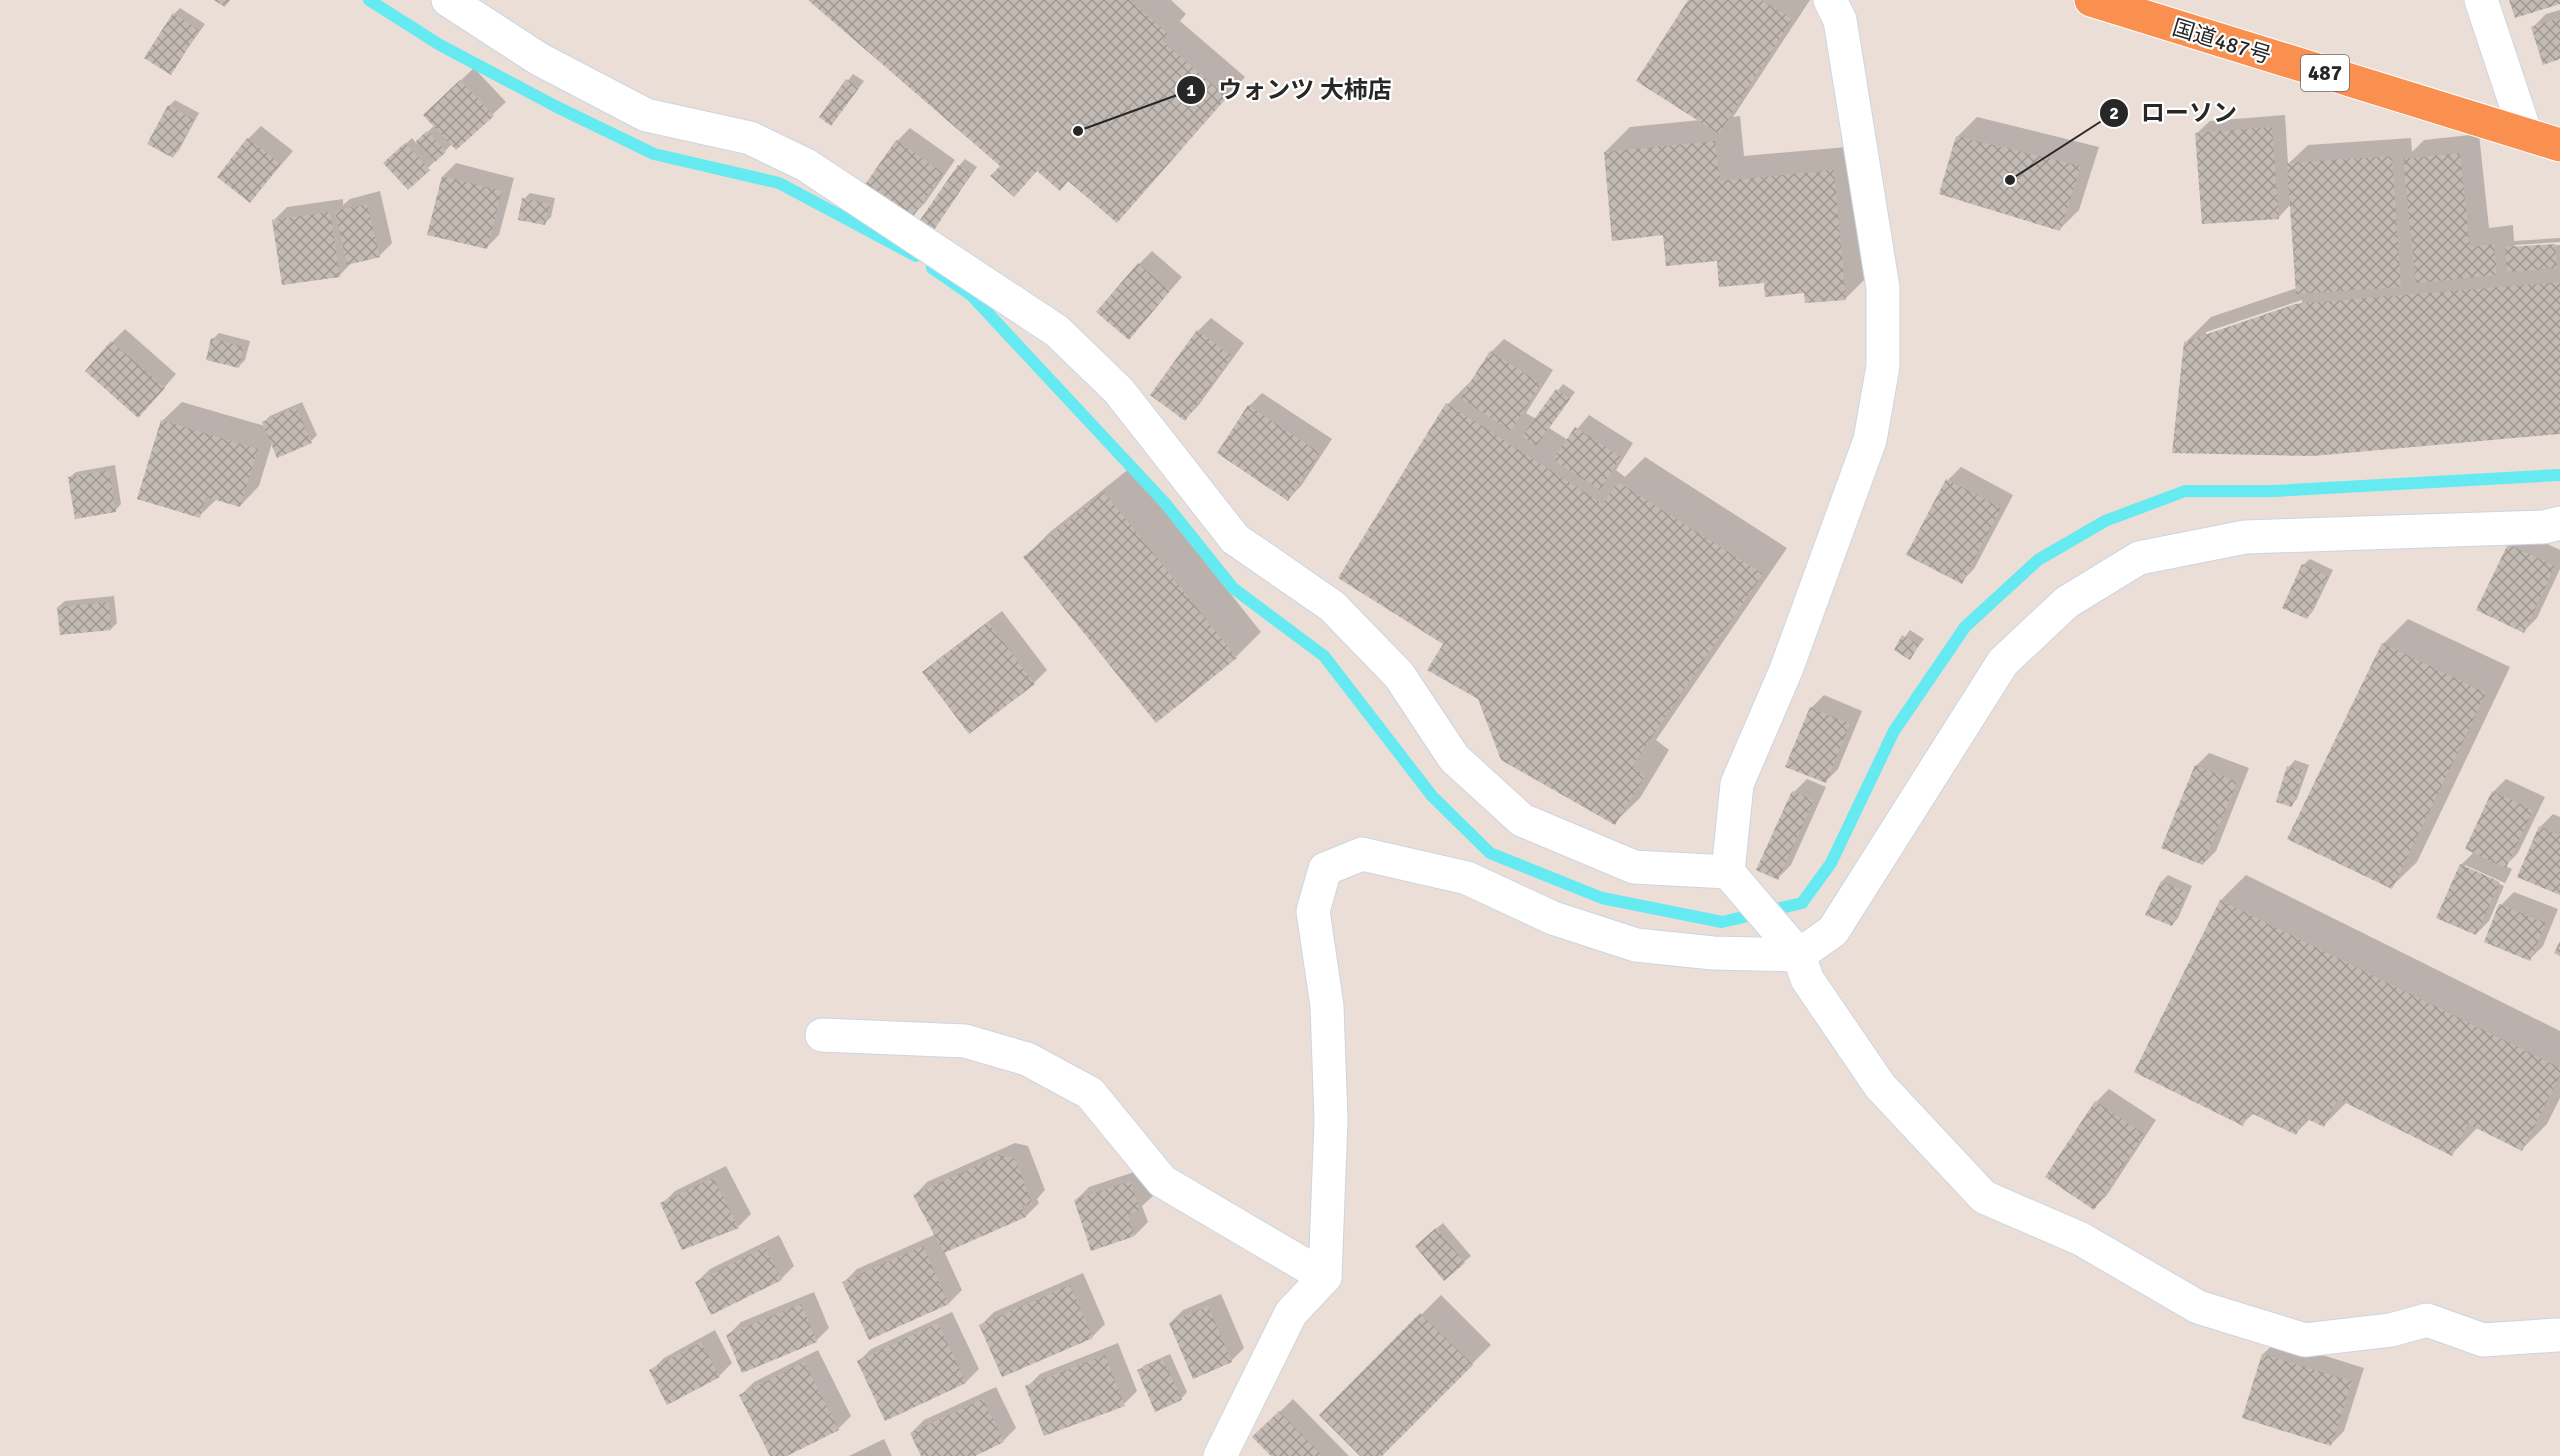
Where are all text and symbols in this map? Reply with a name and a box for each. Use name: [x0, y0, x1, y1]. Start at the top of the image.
street label: 国道487号: [2169, 14, 2274, 69]
road number: 487: [2301, 55, 2349, 91]
callout: ウォンツ 大柿店: [1176, 69, 1403, 111]
text: ウォンツ 大柿店: [1218, 75, 1392, 105]
text: 1: [1186, 79, 1196, 101]
callout: ローソン: [2099, 92, 2249, 134]
text: ローソン: [2141, 98, 2237, 128]
text: 2: [2109, 102, 2119, 124]

